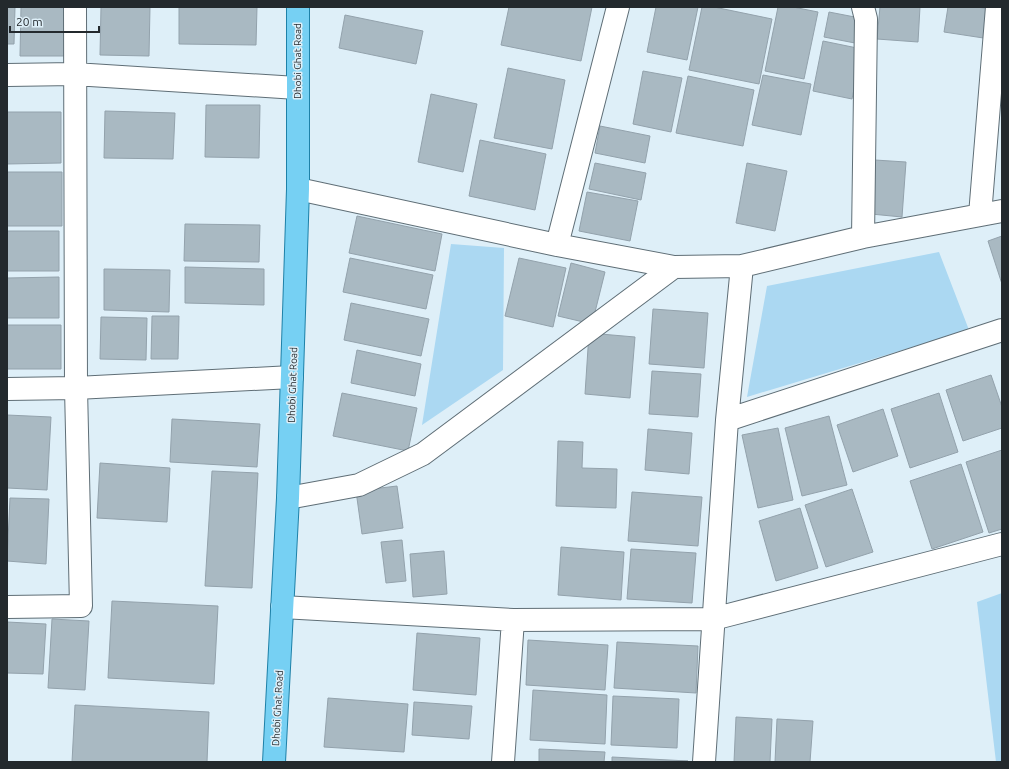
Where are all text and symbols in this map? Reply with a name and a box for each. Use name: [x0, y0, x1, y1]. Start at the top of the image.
scale bar: [10, 8, 99, 34]
text: 20 m: [16, 15, 43, 28]
street label: Dhobi Ghat Road: [292, 23, 303, 99]
street label: Dhobi Ghat Road: [286, 347, 299, 423]
street label: Dhobi Ghat Road: [270, 670, 285, 746]

